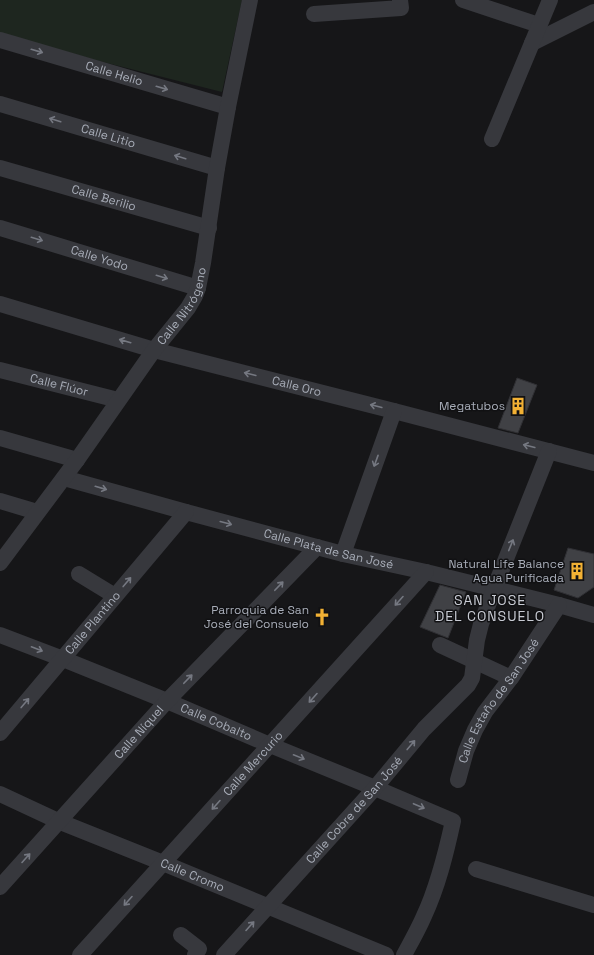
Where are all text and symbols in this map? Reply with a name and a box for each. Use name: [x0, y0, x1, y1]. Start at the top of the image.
one-way arrow: [31, 48, 44, 55]
street label: Calle Helio: [84, 58, 145, 90]
one-way arrow: [155, 85, 168, 92]
one-way arrow: [49, 116, 62, 123]
street label: Calle Litio: [79, 120, 138, 152]
one-way arrow: [173, 153, 186, 160]
street label: Calle Berilio: [70, 181, 138, 215]
one-way arrow: [31, 236, 44, 243]
street label: Calle Yodo: [69, 242, 130, 274]
street label: Calle Nitrógeno: [153, 266, 210, 348]
one-way arrow: [155, 274, 168, 281]
one-way arrow: [118, 337, 131, 344]
street label: Calle Flúor: [28, 370, 90, 400]
one-way arrow: [244, 370, 257, 378]
street label: Calle Oro: [270, 372, 323, 400]
building icon: Megatubos: [508, 396, 528, 416]
place label: Megatubos: [439, 398, 505, 414]
one-way arrow: [370, 402, 383, 410]
one-way arrow: [523, 442, 536, 449]
one-way arrow: [372, 454, 380, 466]
one-way arrow: [94, 485, 107, 493]
one-way arrow: [220, 520, 233, 527]
street label: Calle Plata de San José: [262, 525, 395, 573]
one-way arrow: [508, 539, 516, 551]
place label: Natural Life Balance Agua Purificada: [448, 556, 564, 586]
building icon: Natural Life Balance Agua Purificada: [567, 561, 587, 581]
one-way arrow: [123, 577, 132, 588]
one-way arrow: [274, 581, 284, 591]
street label: Calle Plantino: [61, 588, 124, 658]
district label: SAN JOSE DEL CONSUELO: [435, 591, 545, 625]
one-way arrow: [395, 596, 404, 607]
place label: Parroquia de San José del Consuelo: [204, 602, 309, 632]
church icon: Parroquia de San José del Consuelo: [312, 607, 332, 627]
street label: Calle Estaño de San José: [455, 635, 543, 765]
one-way arrow: [30, 645, 42, 653]
one-way arrow: [183, 674, 193, 684]
one-way arrow: [308, 693, 317, 703]
one-way arrow: [21, 698, 30, 708]
street label: Calle Cobalto: [178, 700, 254, 744]
street label: Calle Níquel: [111, 702, 167, 762]
street label: Calle Mercurio: [220, 728, 286, 799]
one-way arrow: [406, 740, 415, 750]
street label: Calle Cobre de San José: [302, 753, 406, 867]
one-way arrow: [293, 754, 305, 761]
one-way arrow: [211, 800, 221, 810]
one-way arrow: [413, 803, 425, 811]
one-way arrow: [21, 853, 30, 863]
street label: Calle Cromo: [158, 855, 227, 896]
one-way arrow: [124, 896, 133, 906]
one-way arrow: [245, 921, 255, 931]

